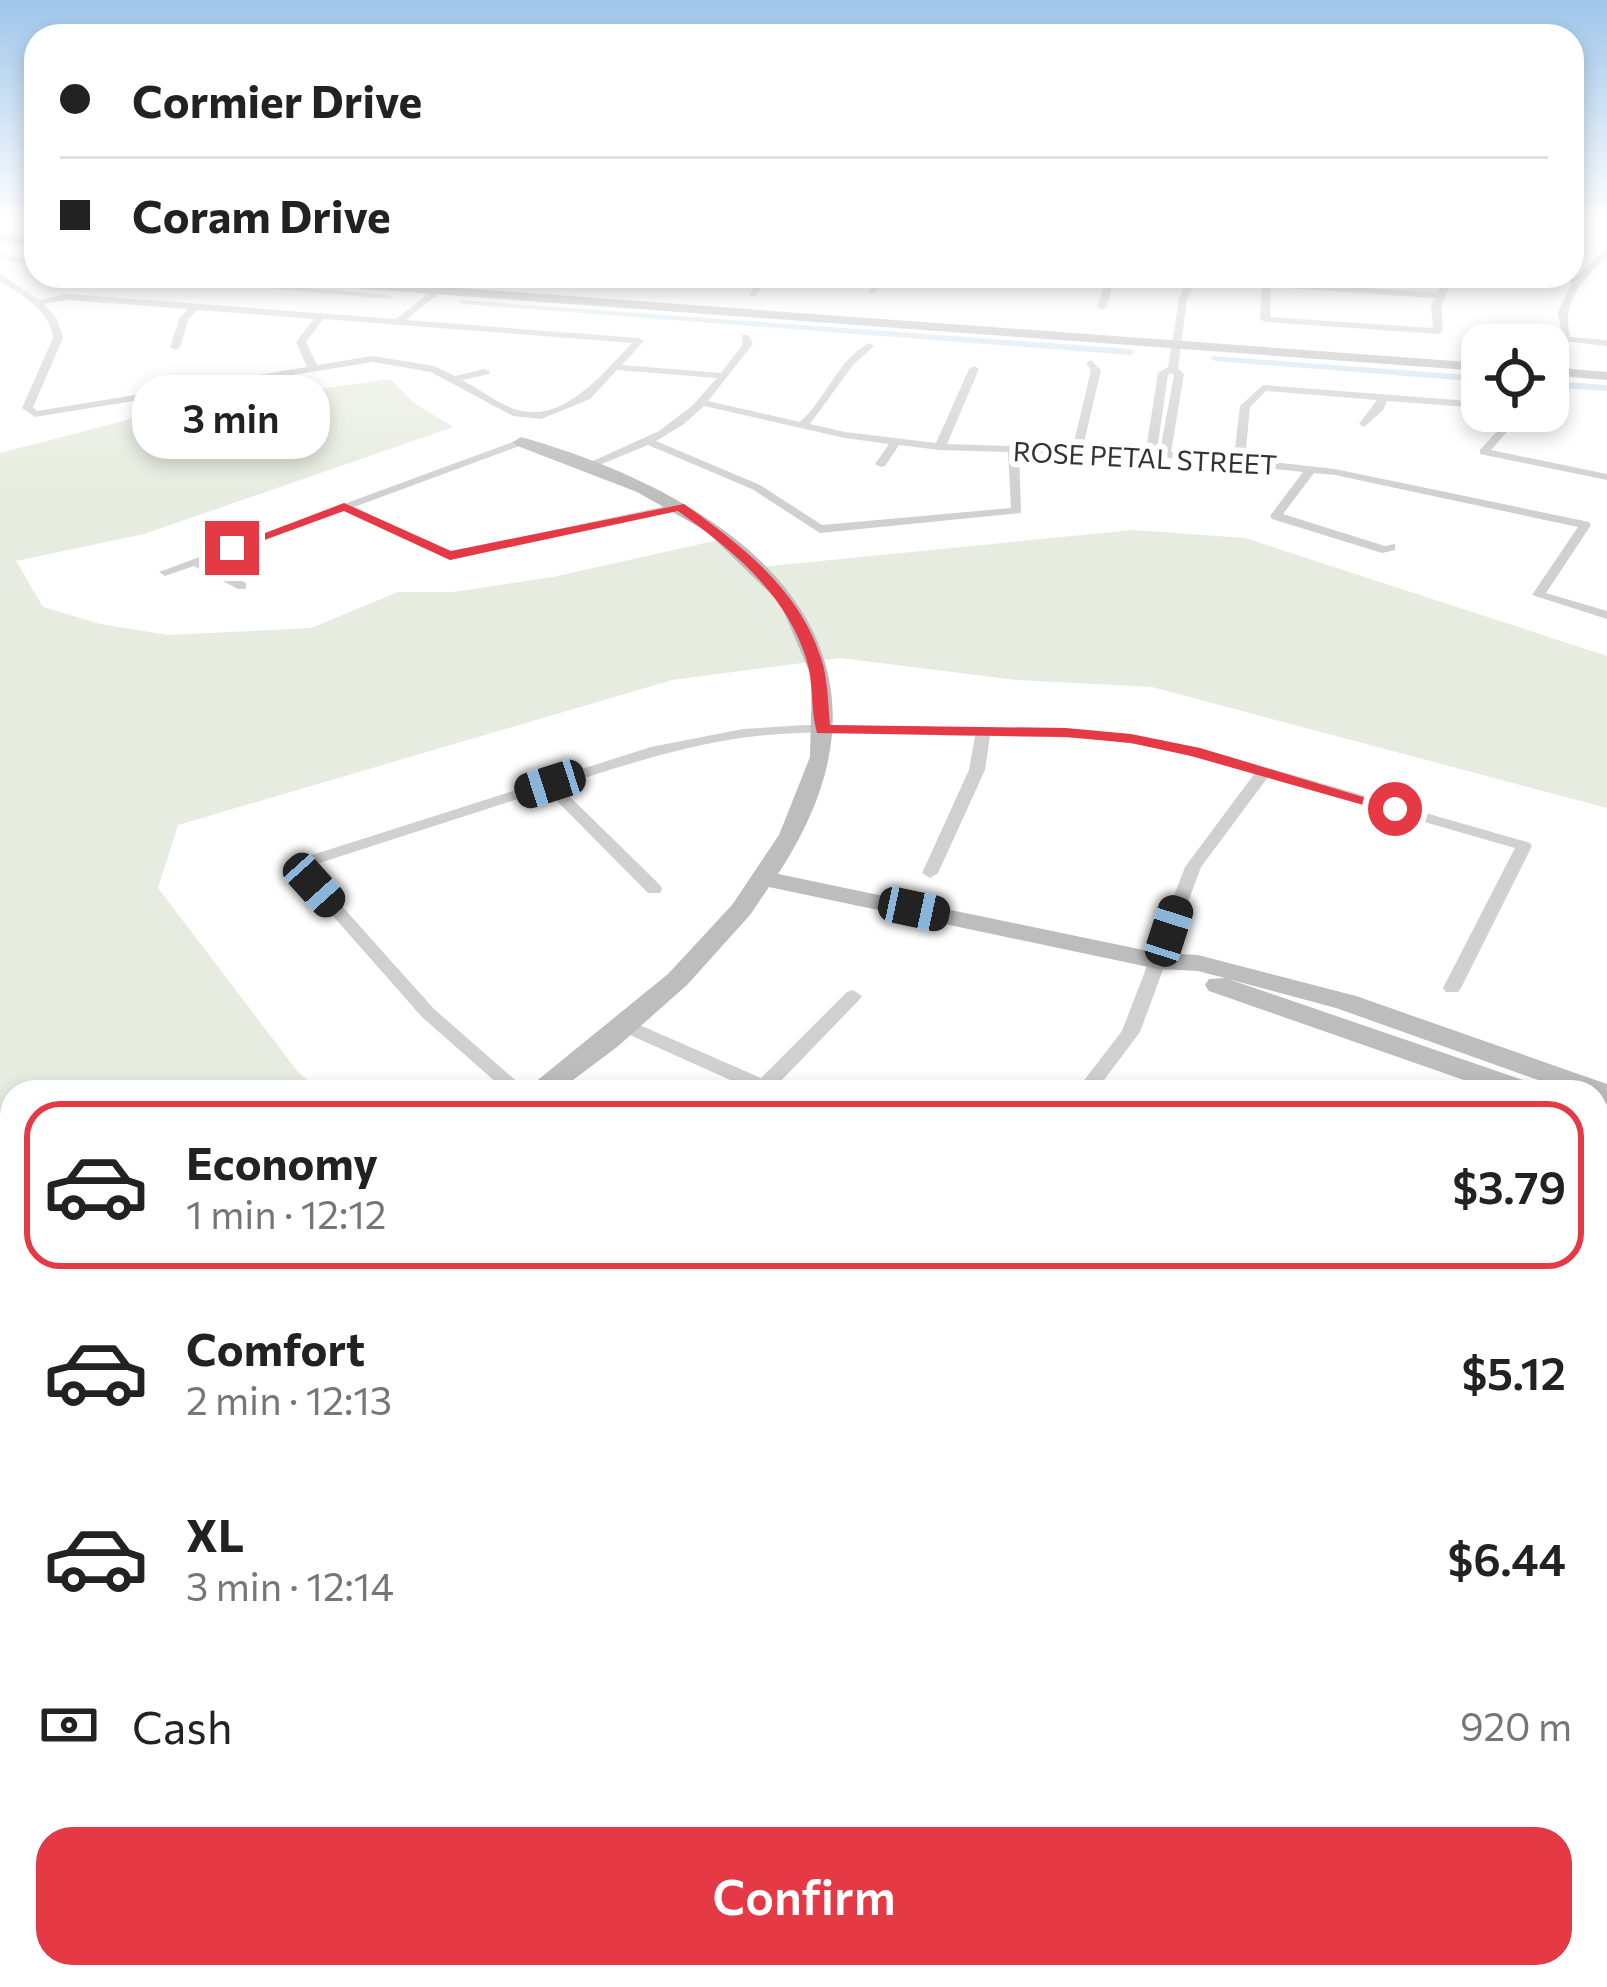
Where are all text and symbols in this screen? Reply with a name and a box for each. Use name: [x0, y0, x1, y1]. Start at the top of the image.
text: Cormier Drive: [132, 72, 422, 127]
text: Coram Drive: [132, 187, 391, 242]
map controls: [1461, 324, 1569, 432]
button: locate: [1461, 324, 1569, 432]
callout: 3 min: [133, 374, 331, 458]
text: 3 min: [182, 393, 280, 441]
street label: ROSE PETAL STREET: [1012, 434, 1278, 481]
route end: [205, 521, 259, 575]
car: [510, 756, 590, 812]
route start: [1368, 782, 1422, 836]
car: [277, 846, 351, 924]
car: [875, 884, 953, 934]
car: [1141, 891, 1197, 971]
icon: car: [42, 1131, 150, 1239]
text: Economy: [186, 1134, 378, 1189]
text: $3.79: [1452, 1158, 1566, 1213]
text: 1 min · 12:12: [186, 1189, 386, 1237]
icon: car: [42, 1317, 150, 1425]
text: Comfort: [186, 1320, 365, 1375]
text: $5.12: [1461, 1344, 1566, 1399]
text: 2 min · 12:13: [186, 1375, 392, 1423]
icon: car: [42, 1503, 150, 1611]
text: XL: [186, 1506, 244, 1561]
text: $6.44: [1448, 1530, 1566, 1585]
text: 3 min · 12:14: [186, 1561, 394, 1609]
icon: cash: [36, 1692, 102, 1758]
text: Cash: [132, 1698, 233, 1753]
text: 920 m: [1460, 1701, 1572, 1749]
button: Confirm: [36, 1827, 1572, 1965]

